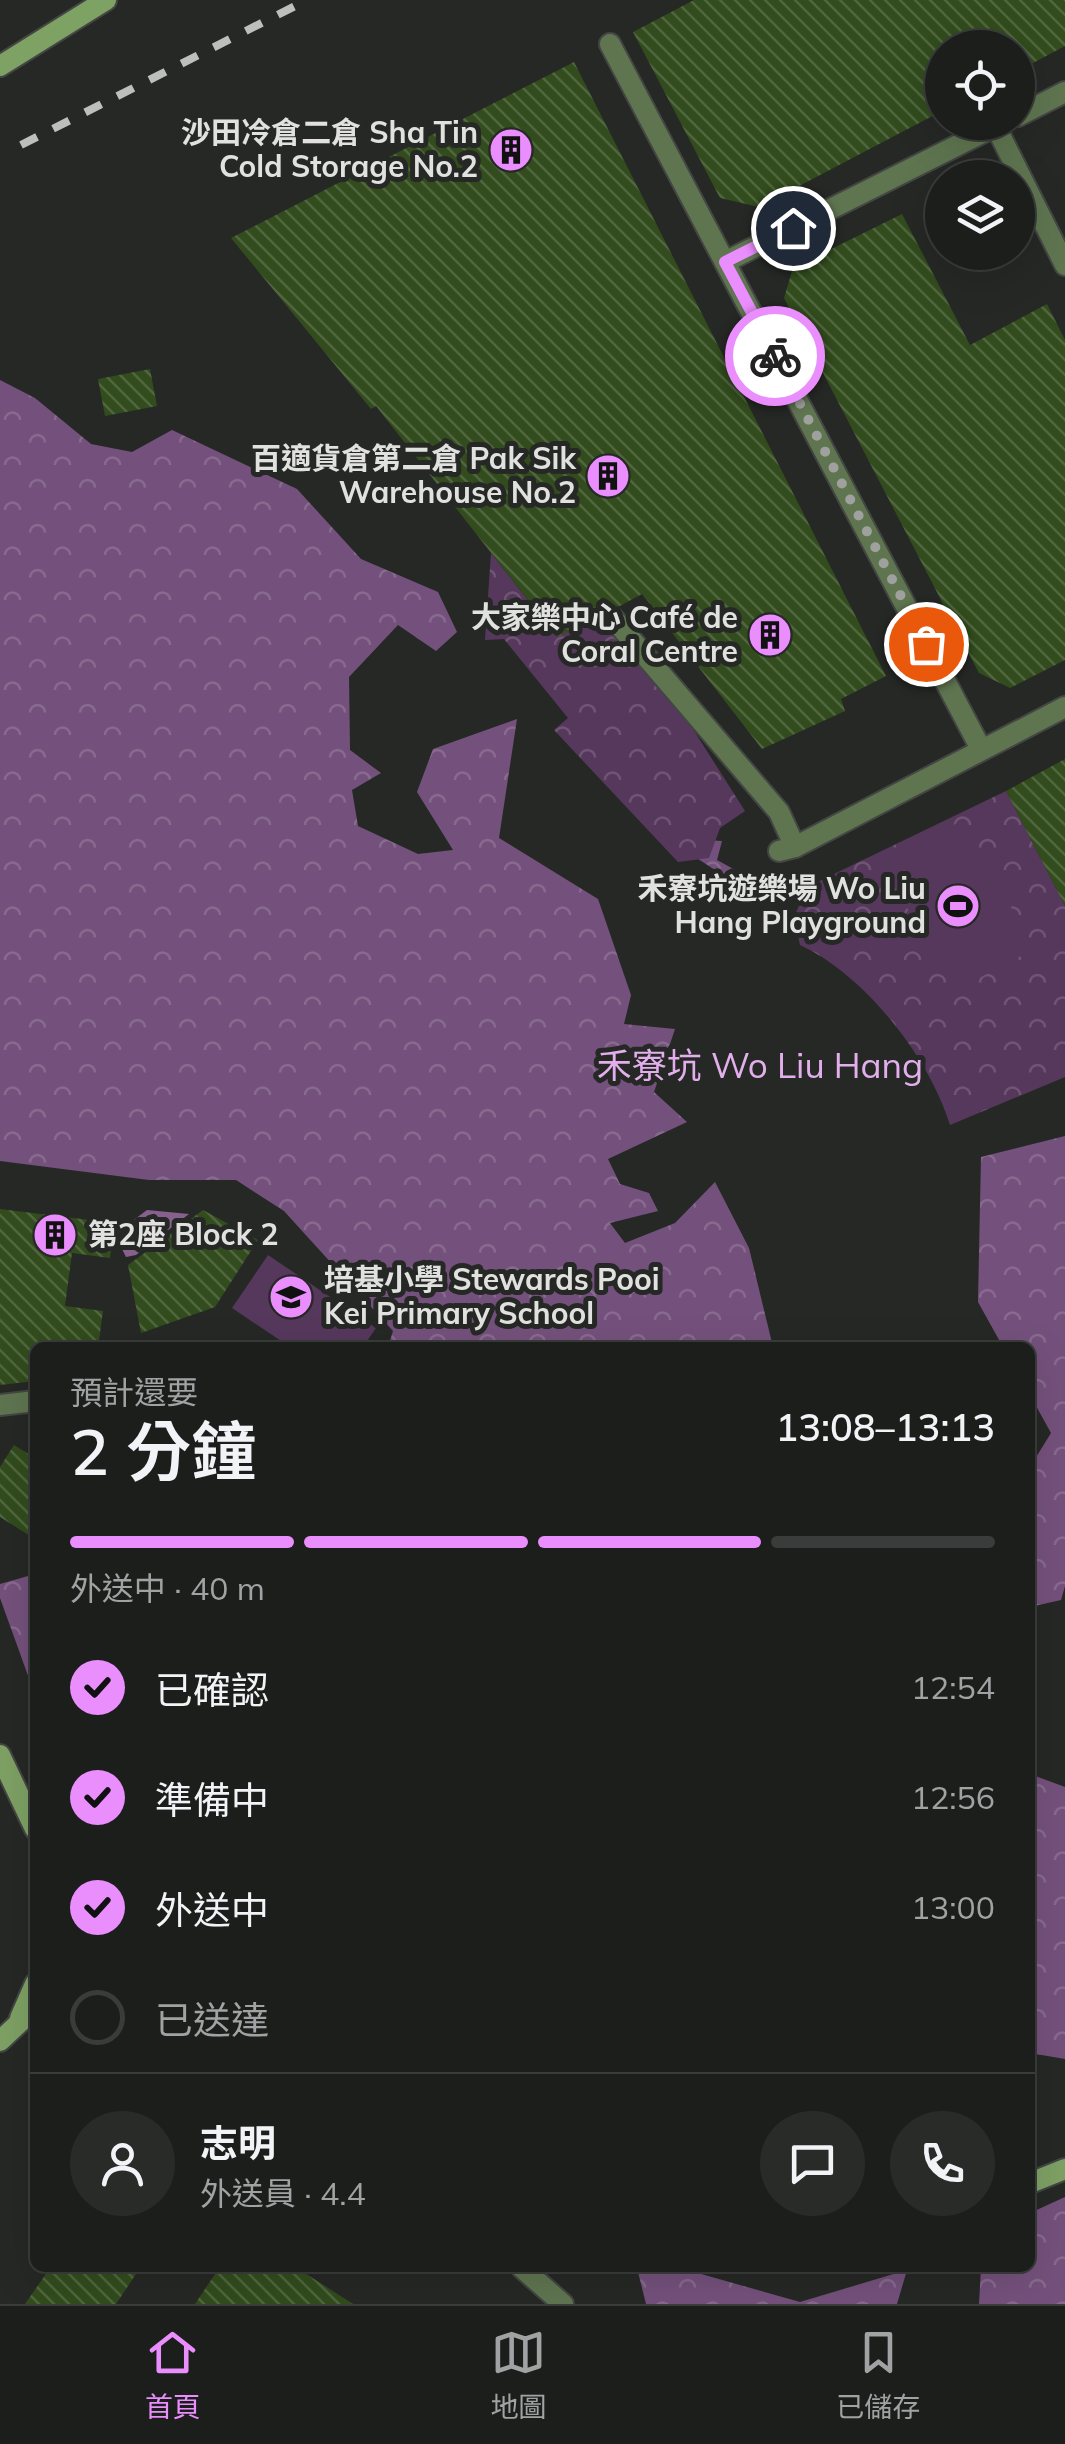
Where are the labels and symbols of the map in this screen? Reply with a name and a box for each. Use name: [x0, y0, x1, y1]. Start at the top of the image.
place label: 沙田冷倉二倉 Sha Tin Cold Storage No.2: [181, 113, 478, 185]
building icon: 沙田冷倉二倉 Sha Tin Cold Storage No.2: [488, 127, 534, 173]
pin: [751, 186, 836, 271]
courier: [725, 306, 825, 406]
place label: 百適貨倉第二倉 Pak Sik Warehouse No.2: [251, 439, 577, 511]
building icon: 百適貨倉第二倉 Pak Sik Warehouse No.2: [585, 453, 631, 499]
place label: 大家樂中心 Café de Coral Centre: [471, 598, 738, 670]
pin: [884, 602, 969, 687]
building icon: 大家樂中心 Café de Coral Centre: [747, 612, 793, 658]
place label: 禾寮坑遊樂場 Wo Liu Hang Playground: [638, 869, 926, 941]
sports icon: 禾寮坑遊樂場 Wo Liu Hang Playground: [935, 883, 981, 929]
district label: 禾寮坑 Wo Liu Hang: [597, 1043, 923, 1087]
building icon: 第2座 Block 2: [32, 1212, 78, 1258]
place label: 第2座 Block 2: [88, 1215, 278, 1253]
place label: 培基小學 Stewards Pooi Kei Primary School: [324, 1260, 660, 1332]
school or university icon: 培基小學 Stewards Pooi Kei Primary School: [268, 1274, 314, 1320]

